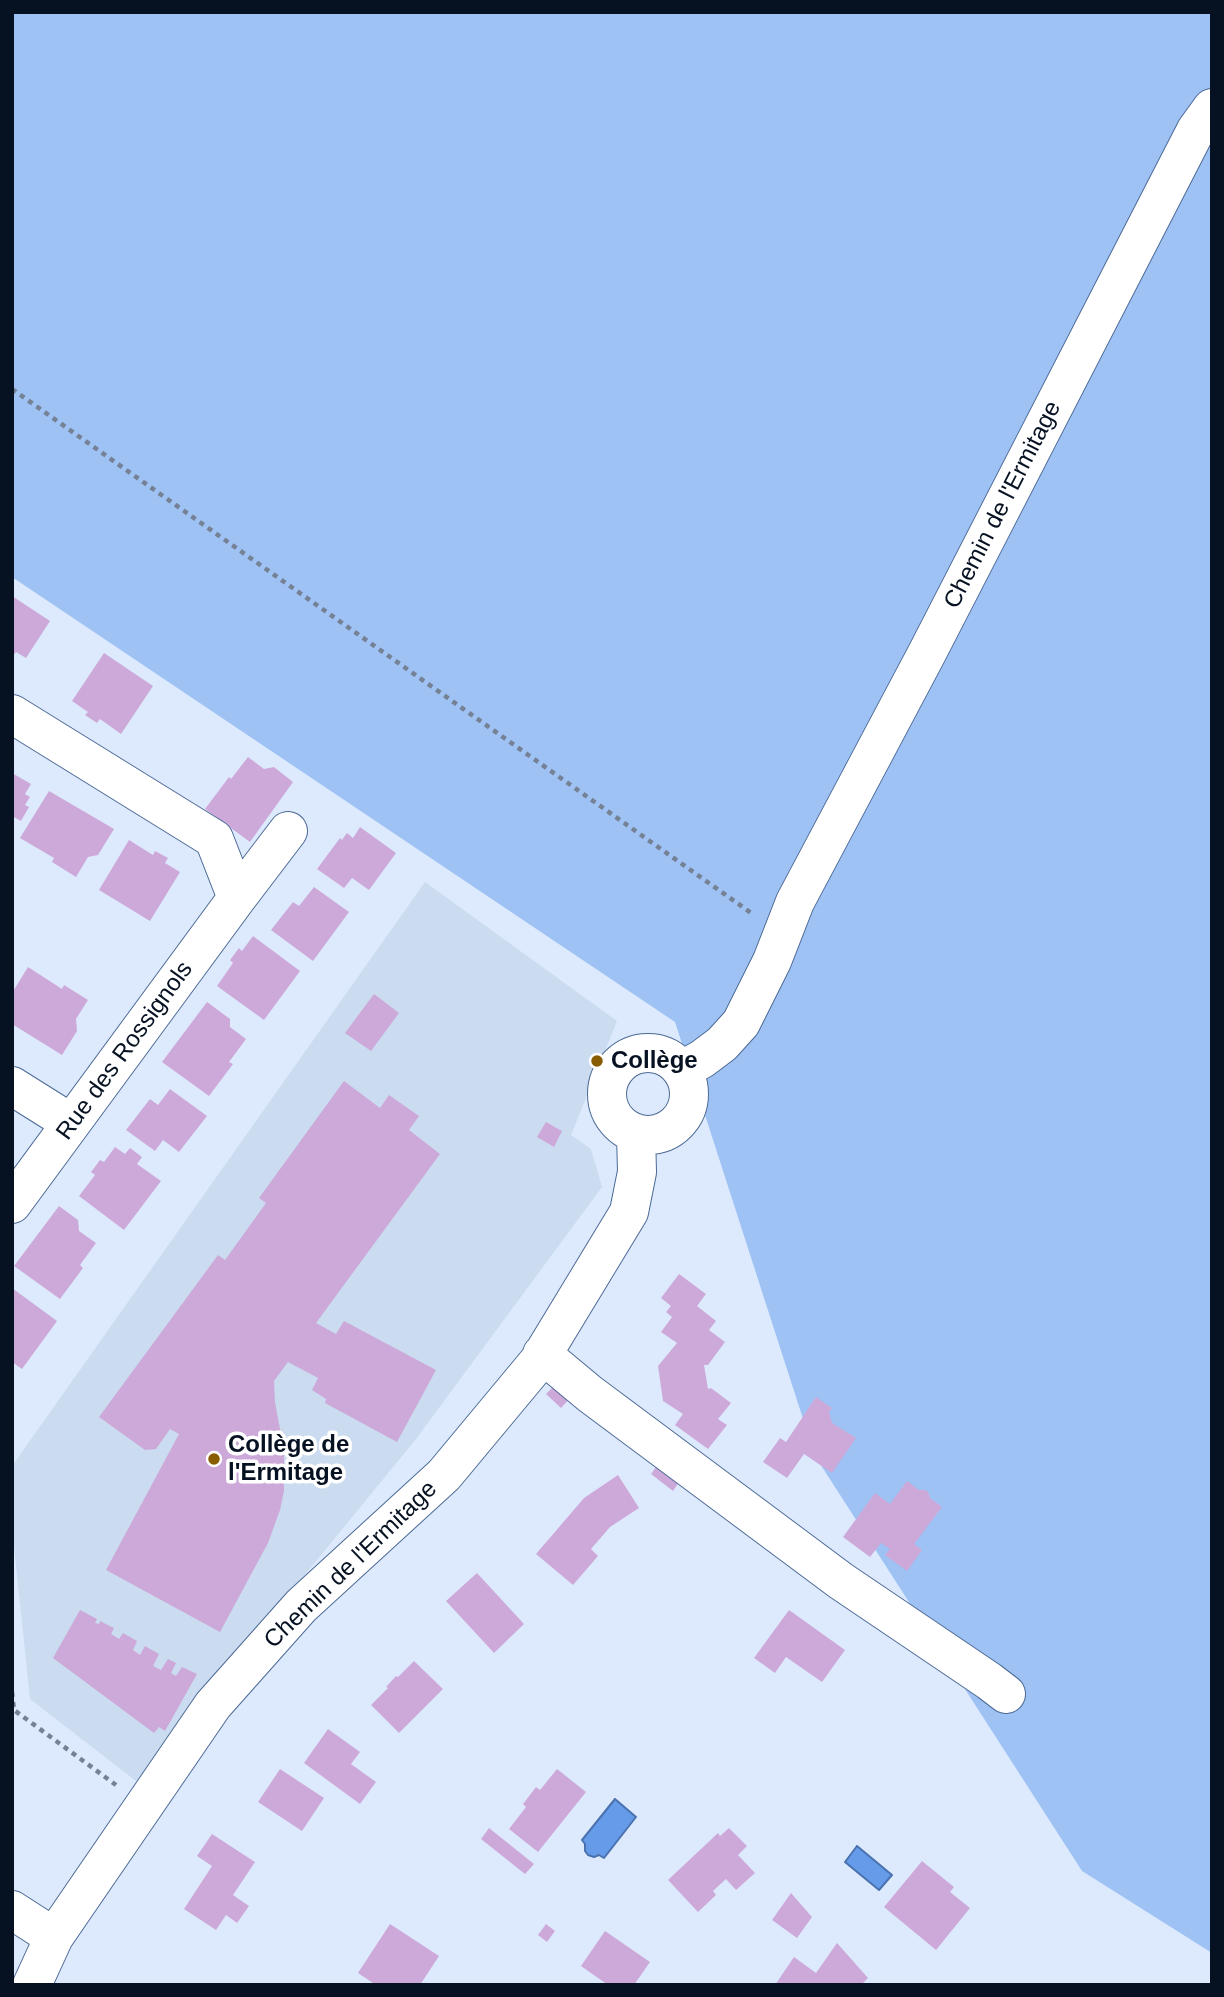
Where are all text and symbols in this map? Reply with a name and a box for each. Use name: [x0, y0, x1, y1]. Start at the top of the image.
street label: Chemin de l'Ermitage: [938, 397, 1068, 613]
street label: Rue des Rossignols: [51, 956, 199, 1146]
place label: Collège: [611, 1047, 698, 1075]
marker: Collège: [589, 1053, 605, 1069]
place label: Collège de l'Ermitage: [228, 1431, 349, 1487]
marker: Collège de l'Ermitage: [206, 1451, 222, 1467]
street label: Chemin de l'Ermitage: [259, 1475, 443, 1655]

